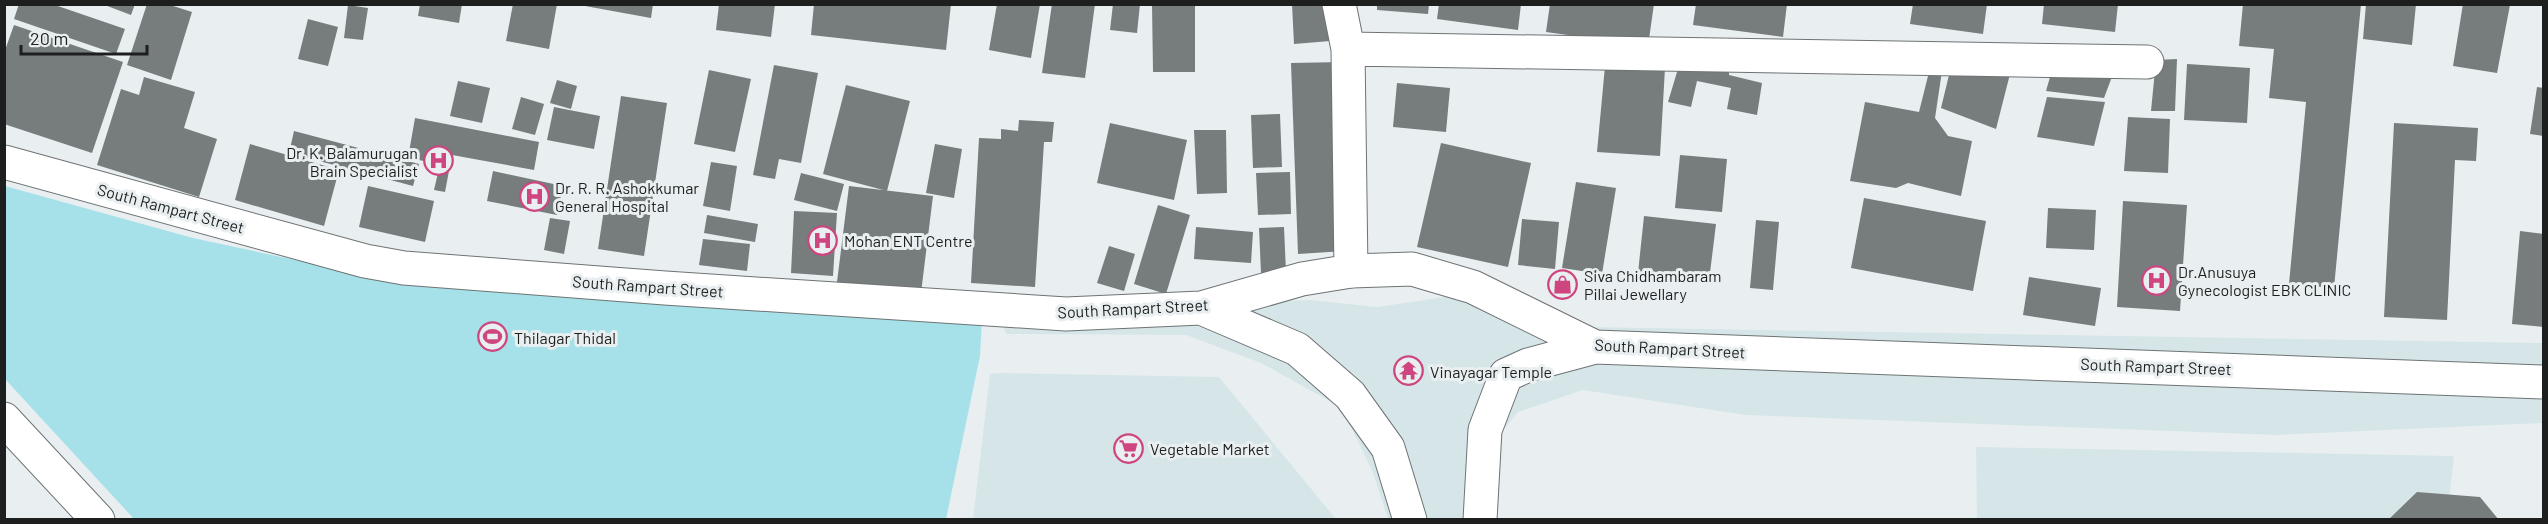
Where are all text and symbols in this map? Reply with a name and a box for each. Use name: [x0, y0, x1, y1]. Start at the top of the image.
scale bar: [21, 18, 147, 56]
text: 20 m: [30, 27, 68, 49]
place label: Dr. K. Balamurugan Brain Specialist: [286, 143, 418, 180]
hospital icon: Dr. K. Balamurugan Brain Specialist: [423, 145, 455, 177]
place label: Dr. R. R. Ashokkumar General Hospital: [555, 178, 699, 215]
street label: South Rampart Street: [95, 179, 247, 237]
hospital icon: Dr. R. R. Ashokkumar General Hospital: [518, 180, 550, 212]
hospital icon: Mohan ENT Centre: [807, 224, 839, 256]
place label: Mohan ENT Centre: [844, 231, 973, 250]
place label: Dr.Anusuya Gynecologist EBK CLINIC: [2178, 262, 2351, 299]
hospital icon: Dr.Anusuya Gynecologist EBK CLINIC: [2141, 264, 2173, 296]
place label: Siva Chidhambaram Pillai Jewellary: [1584, 266, 1722, 303]
shop icon: Siva Chidhambaram Pillai Jewellary: [1547, 268, 1579, 300]
street label: South Rampart Street: [572, 271, 724, 301]
street label: South Rampart Street: [1057, 295, 1209, 321]
sports icon: Thilagar Thidal: [477, 321, 509, 353]
place label: Thilagar Thidal: [514, 328, 616, 347]
street label: South Rampart Street: [1594, 335, 1746, 361]
street label: South Rampart Street: [2080, 354, 2232, 378]
temple icon: Vinayagar Temple: [1393, 355, 1425, 387]
place label: Vinayagar Temple: [1430, 362, 1552, 381]
supermarket icon: Vegetable Market: [1113, 432, 1145, 464]
place label: Vegetable Market: [1150, 439, 1270, 458]

